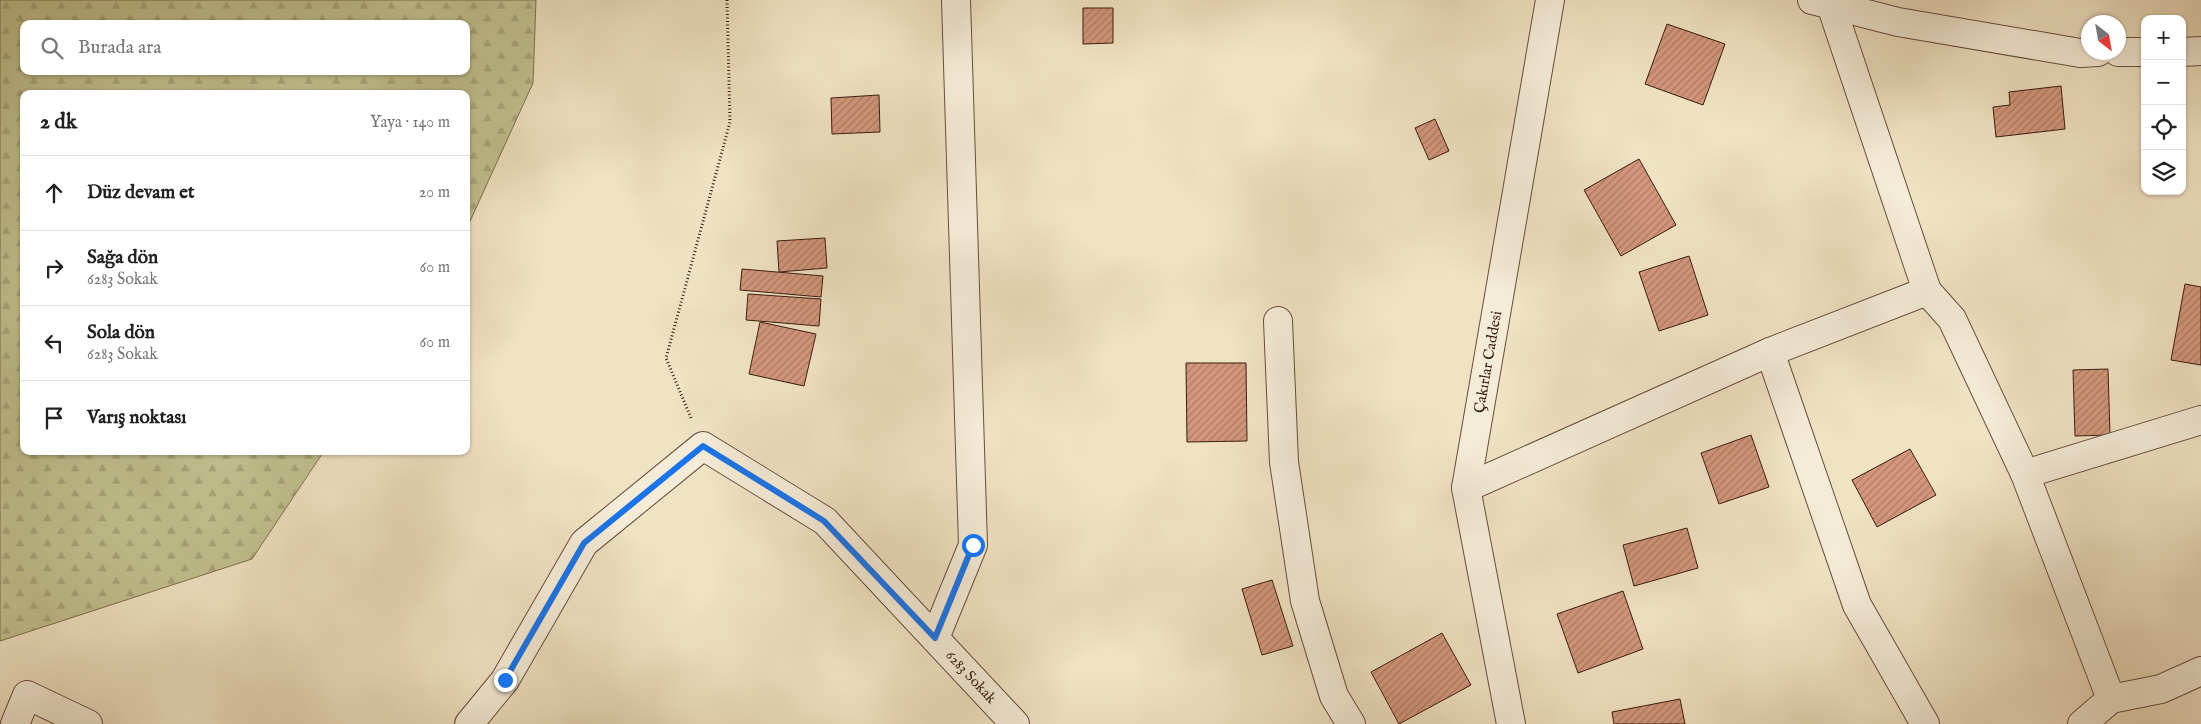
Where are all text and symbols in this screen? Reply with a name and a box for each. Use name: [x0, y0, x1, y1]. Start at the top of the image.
north arrow: [2081, 15, 2126, 60]
map controls: [2141, 15, 2186, 195]
button: +: [2141, 15, 2186, 60]
search box: [20, 20, 470, 75]
icon: search: [38, 34, 66, 62]
text: Burada ara: [78, 36, 162, 60]
button: −: [2141, 60, 2186, 105]
button: locate: [2141, 105, 2186, 150]
text: 2 dk: [40, 109, 77, 136]
text: Yaya · 140 m: [370, 113, 450, 133]
button: layers: [2141, 150, 2186, 195]
icon: ahead: [40, 179, 68, 207]
text: Düz devam et: [87, 181, 195, 205]
text: 20 m: [419, 183, 450, 203]
text: Sağa dön: [87, 246, 158, 270]
icon: right: [40, 254, 68, 282]
text: 60 m: [420, 258, 450, 278]
text: 6283 Sokak: [87, 270, 158, 290]
street label: Çakırlar Caddesi: [1470, 309, 1506, 415]
text: Sola dön: [87, 321, 155, 345]
icon: left: [40, 329, 68, 357]
text: 60 m: [420, 333, 450, 353]
text: 6283 Sokak: [87, 345, 158, 365]
icon: arrive: [40, 404, 68, 432]
text: Varış noktası: [87, 406, 186, 430]
route start: [962, 534, 985, 557]
street label: 6283 Sokak: [941, 646, 1001, 708]
route end: [494, 669, 517, 692]

